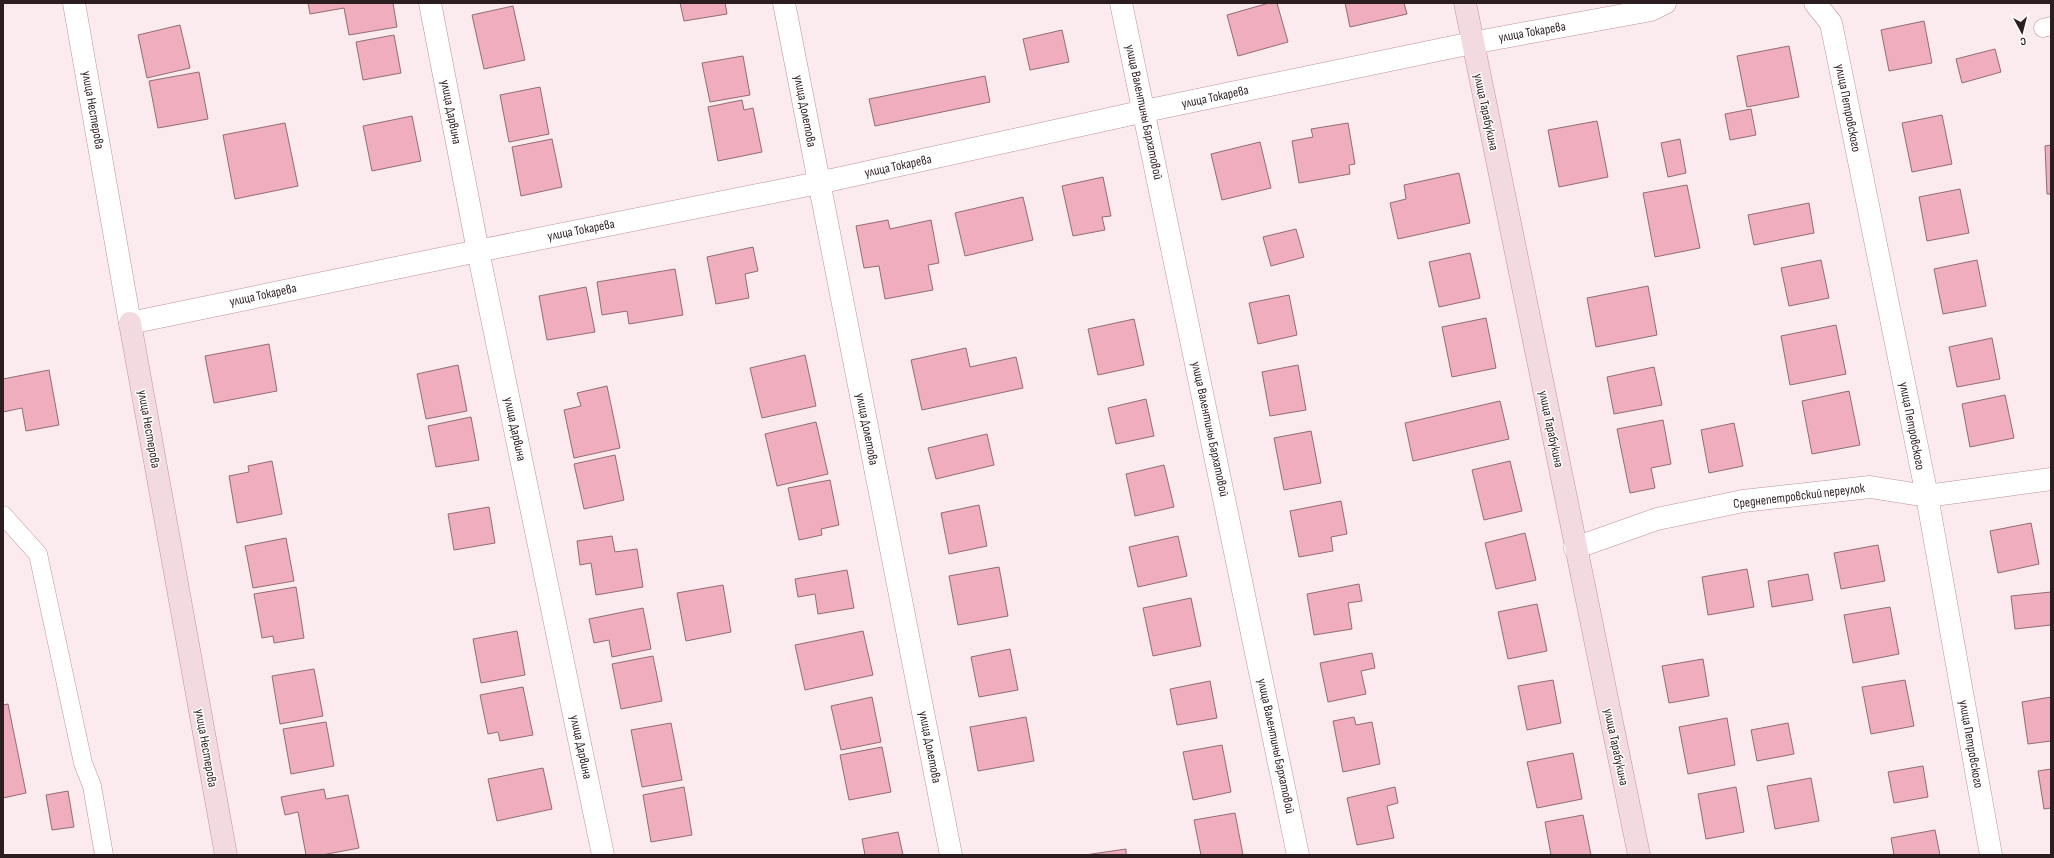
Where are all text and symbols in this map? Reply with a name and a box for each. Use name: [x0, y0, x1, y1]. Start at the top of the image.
north arrow: [2002, 12, 2042, 52]
street label: улица Токарева: [1497, 18, 1567, 46]
text: С: [2019, 35, 2027, 48]
street label: улица Валентины Бархатовой: [1122, 43, 1166, 181]
street label: улица Петровского: [1832, 63, 1864, 153]
street label: улица Нестерова: [78, 70, 108, 150]
street label: улица Тарабукина: [1470, 72, 1502, 152]
street label: улица Долетова: [790, 74, 820, 148]
street label: улица Дарвина: [437, 78, 465, 146]
street label: улица Токарева: [1180, 82, 1250, 112]
street label: улица Токарева: [863, 151, 933, 181]
street label: улица Токарева: [546, 216, 616, 244]
street label: улица Токарева: [228, 280, 298, 310]
street label: улица Валентины Бархатовой: [1188, 360, 1232, 498]
street label: улица Петровского: [1896, 381, 1928, 471]
street label: улица Нестерова: [134, 389, 164, 469]
street label: улица Тарабукина: [1535, 389, 1567, 469]
street label: улица Долетова: [852, 392, 882, 466]
street label: улица Дарвина: [500, 395, 530, 463]
street label: Среднепетровский переулок: [1732, 480, 1866, 512]
street label: улица Валентины Бархатовой: [1254, 677, 1298, 815]
street label: улица Петровского: [1955, 699, 1987, 789]
street label: улица Тарабукина: [1600, 707, 1632, 787]
street label: улица Нестерова: [191, 708, 221, 788]
street label: улица Долетова: [915, 710, 945, 784]
street label: улица Дарвина: [566, 713, 596, 781]

